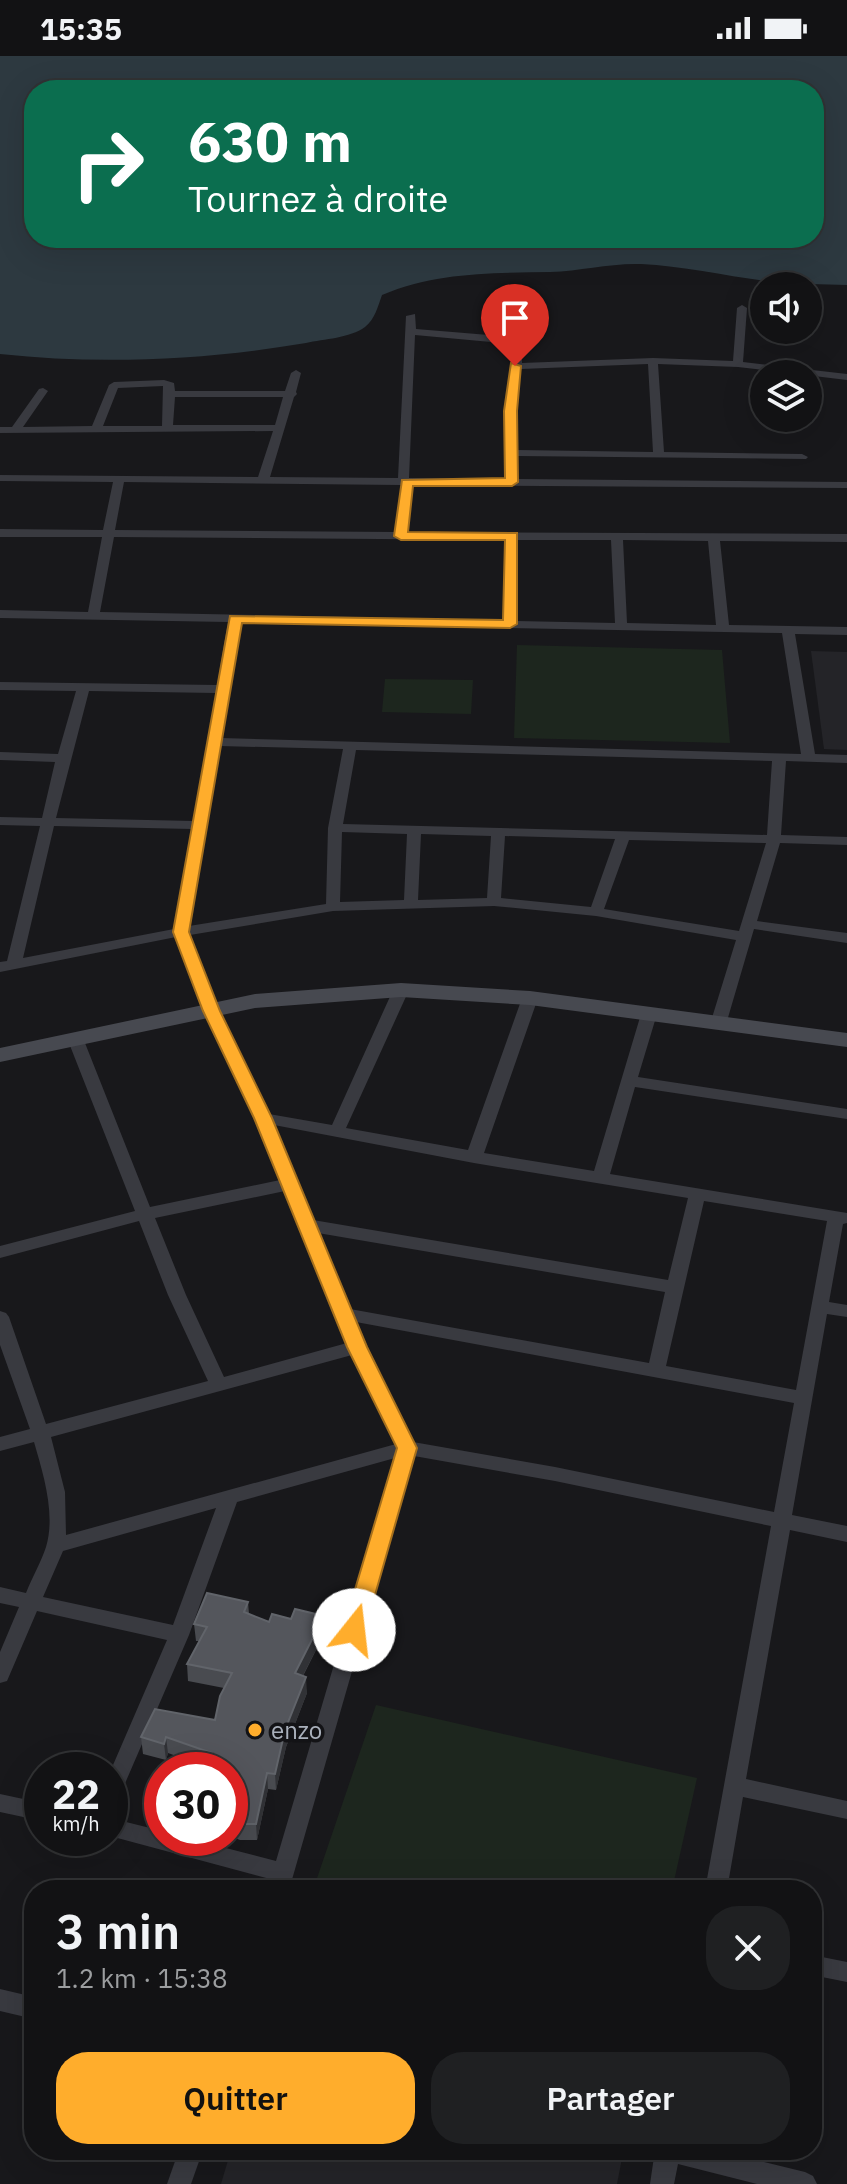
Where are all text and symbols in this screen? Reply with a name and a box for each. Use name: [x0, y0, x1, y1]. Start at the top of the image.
text: 15:35: [40, 9, 122, 48]
text: 630 m: [188, 105, 352, 177]
icon: right: [56, 112, 160, 216]
text: Tournez à droite: [188, 175, 448, 222]
map controls: [750, 272, 822, 432]
button: sound: [750, 272, 822, 344]
pin: [481, 284, 549, 366]
icon: arrive: [493, 296, 537, 340]
button: layers: [750, 360, 822, 432]
position arrow: [312, 1588, 396, 1672]
place label: enzo: [271, 1714, 322, 1746]
marker: enzo: [246, 1721, 264, 1739]
speed limit sign: 30: [144, 1752, 248, 1856]
text: 22: [52, 1768, 100, 1820]
text: km/h: [52, 1810, 100, 1837]
text: 3 min: [56, 1900, 180, 1962]
button: close: [706, 1906, 790, 1990]
text: 1.2 km · 15:38: [56, 1961, 228, 1995]
button: Quitter: [56, 2052, 415, 2144]
button: Partager: [431, 2052, 790, 2144]

